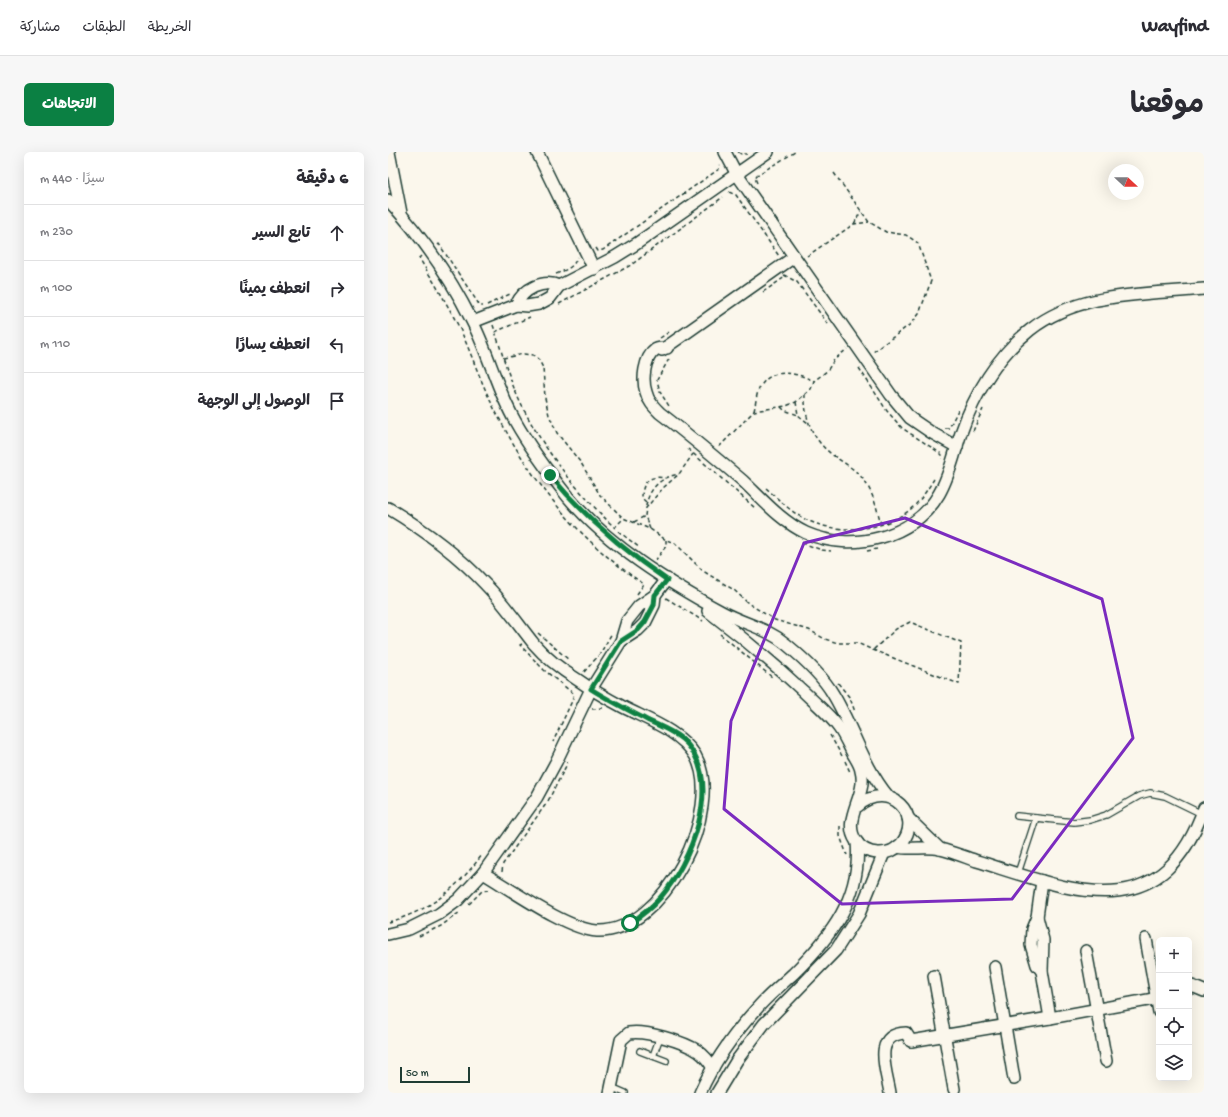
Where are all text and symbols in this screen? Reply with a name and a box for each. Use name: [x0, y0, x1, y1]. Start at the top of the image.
text: Wayfind: [1142, 16, 1208, 39]
text: مشاركة: [20, 20, 60, 37]
text: الطبقات: [82, 20, 126, 37]
text: الخريطة: [148, 20, 191, 37]
button: الاتجاهات: [24, 83, 114, 126]
text: موقعنا: [1130, 90, 1204, 123]
north arrow: [1108, 164, 1144, 200]
text: 6 دقيقة: [296, 170, 348, 190]
text: سيرًا · 440 m: [40, 172, 105, 187]
icon: ahead: [326, 222, 348, 244]
text: 230 m: [40, 225, 73, 240]
text: تابع السير: [253, 225, 310, 243]
icon: right: [326, 278, 348, 300]
text: 100 m: [40, 281, 72, 296]
text: انعطف يمينًا: [239, 281, 310, 299]
icon: left: [326, 334, 348, 356]
text: 110 m: [40, 337, 70, 352]
text: انعطف يسارًا: [236, 337, 310, 355]
icon: arrive: [326, 390, 348, 412]
text: الوصول إلى الوجهة: [197, 393, 310, 411]
route end: [541, 466, 559, 484]
route start: [621, 914, 639, 932]
map controls: [1156, 937, 1192, 1081]
button: +: [1156, 937, 1192, 973]
button: −: [1156, 973, 1192, 1009]
button: locate: [1156, 1009, 1192, 1045]
button: layers: [1156, 1045, 1192, 1081]
scale bar: [400, 1065, 470, 1084]
text: 50 m: [406, 1068, 428, 1080]

